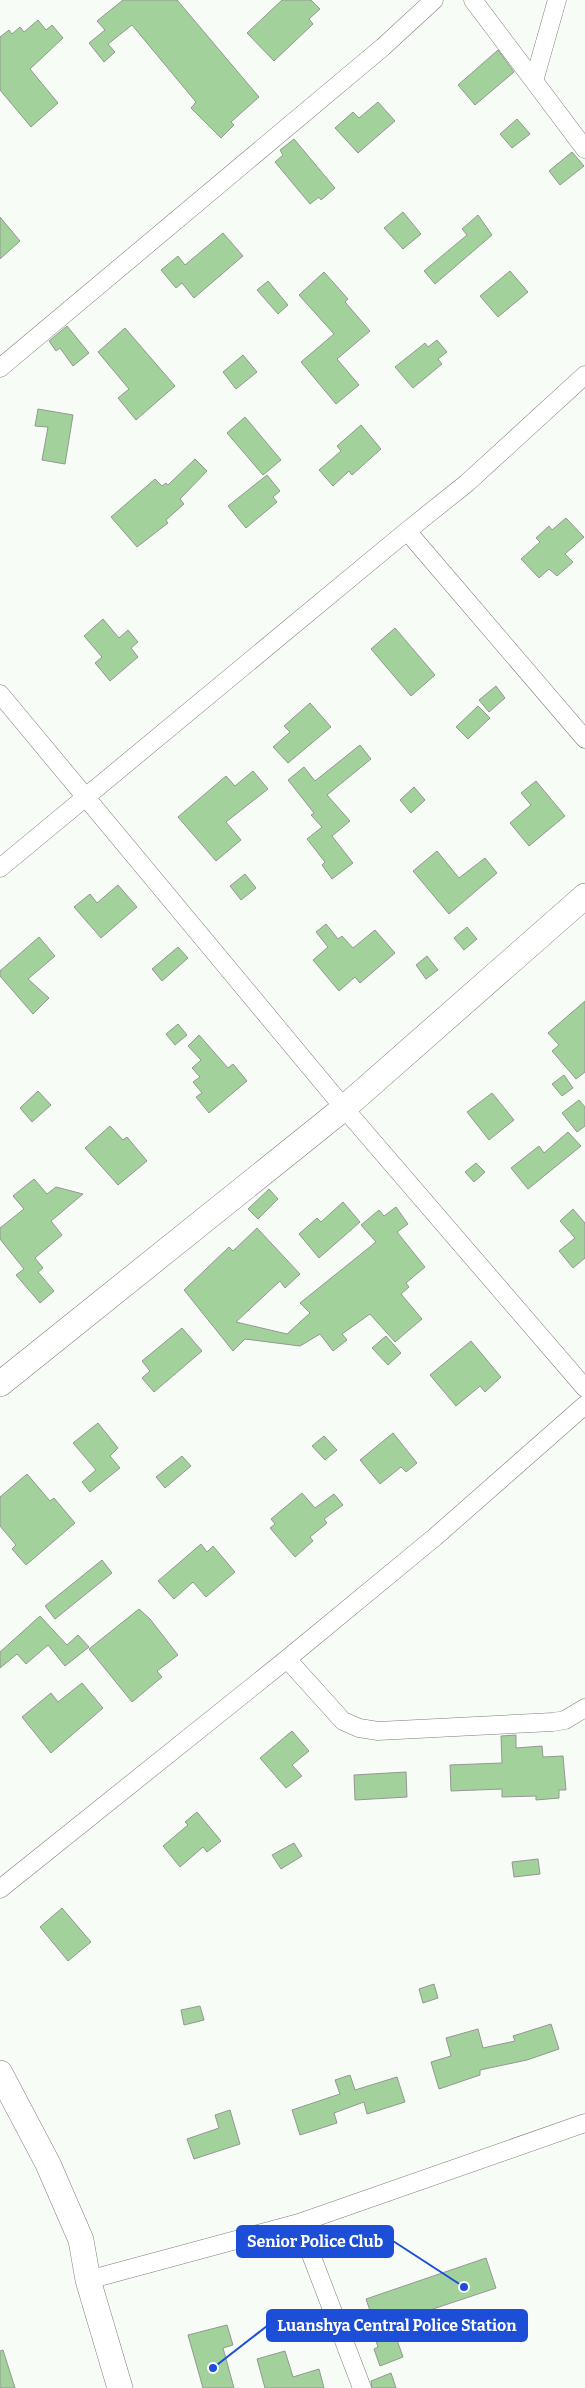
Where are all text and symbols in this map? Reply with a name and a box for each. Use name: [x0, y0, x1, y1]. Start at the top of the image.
callout: Senior Police Club: [237, 2226, 393, 2257]
text: Senior Police Club: [247, 2232, 383, 2251]
callout: Luanshya Central Police Station: [267, 2310, 527, 2341]
text: Luanshya Central Police Station: [277, 2316, 517, 2335]

